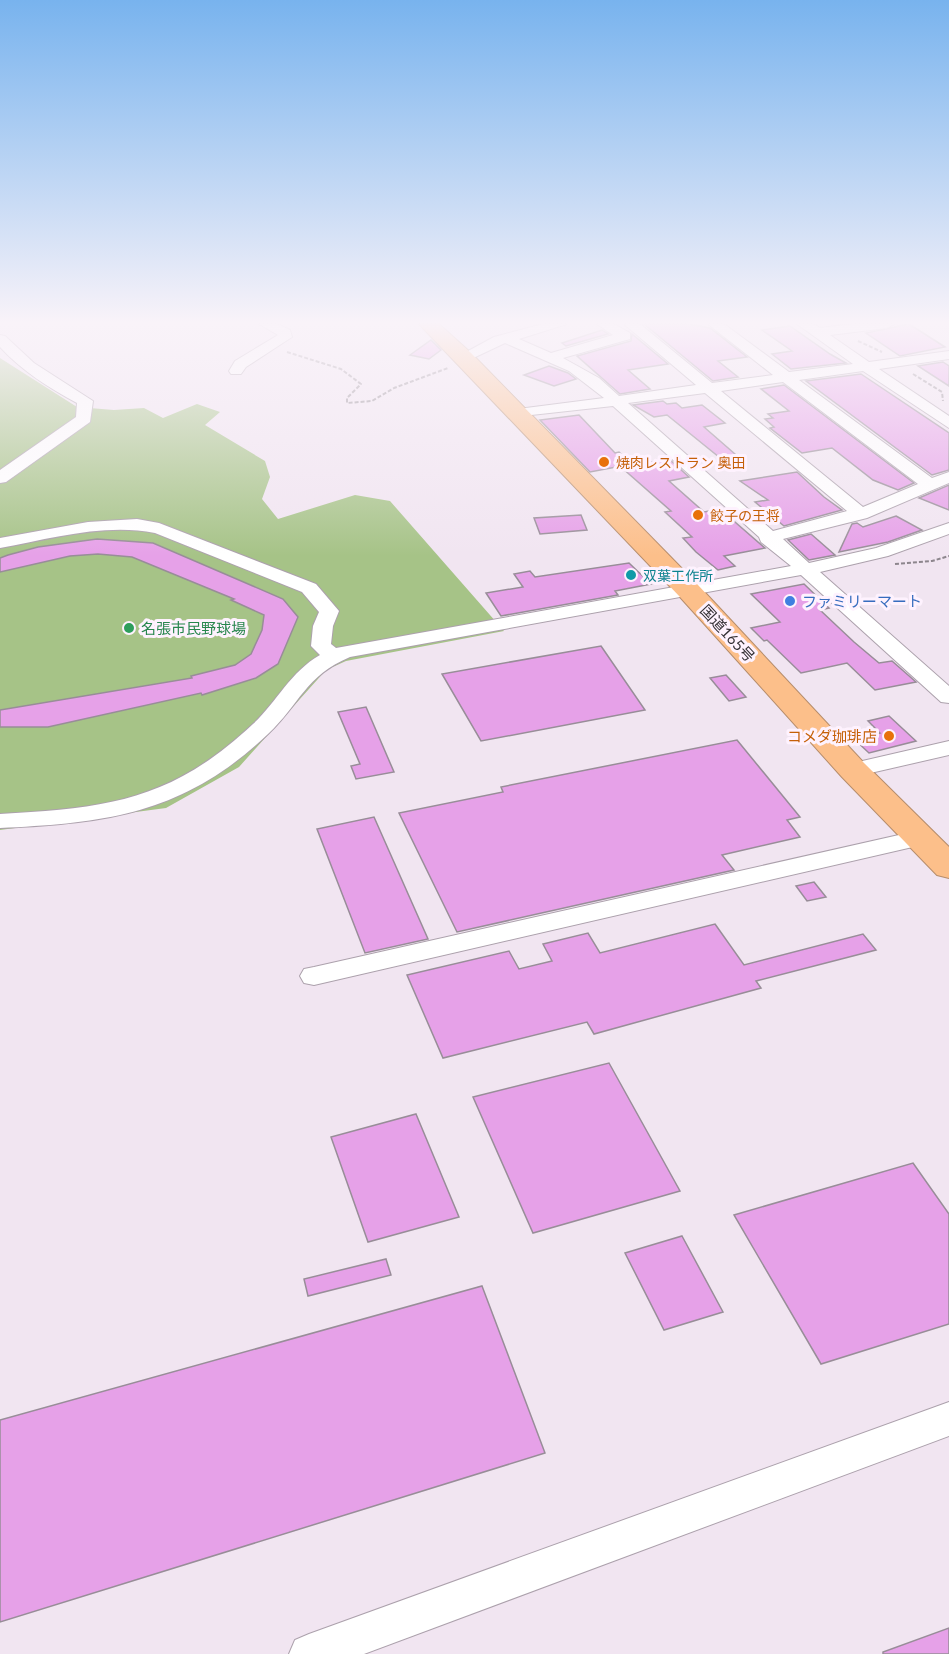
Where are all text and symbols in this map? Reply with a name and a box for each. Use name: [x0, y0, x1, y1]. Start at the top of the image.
place label: 焼肉レストラン 奥田: [616, 454, 746, 471]
marker: 焼肉レストラン 奥田: [597, 455, 611, 469]
place label: 餃子の王将: [710, 507, 780, 524]
marker: 餃子の王将: [691, 508, 705, 522]
place label: 双葉工作所: [643, 567, 713, 584]
marker: 双葉工作所: [624, 568, 638, 582]
place label: ファミリーマート: [802, 592, 922, 610]
marker: ファミリーマート: [783, 594, 797, 608]
street label: 国道165号: [697, 601, 759, 665]
place label: 名張市民野球場: [141, 619, 246, 637]
marker: 名張市民野球場: [122, 621, 136, 635]
place label: コメダ珈琲店: [787, 727, 877, 745]
marker: コメダ珈琲店: [882, 729, 896, 743]

